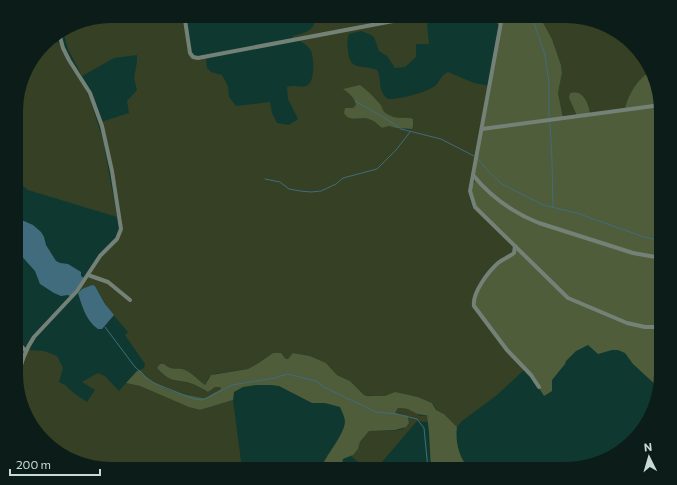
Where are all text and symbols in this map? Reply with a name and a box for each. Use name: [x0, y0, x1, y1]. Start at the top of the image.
north arrow: [629, 437, 669, 477]
text: N: [643, 440, 653, 453]
scale bar: [10, 451, 100, 477]
text: 200 m: [16, 457, 51, 471]

